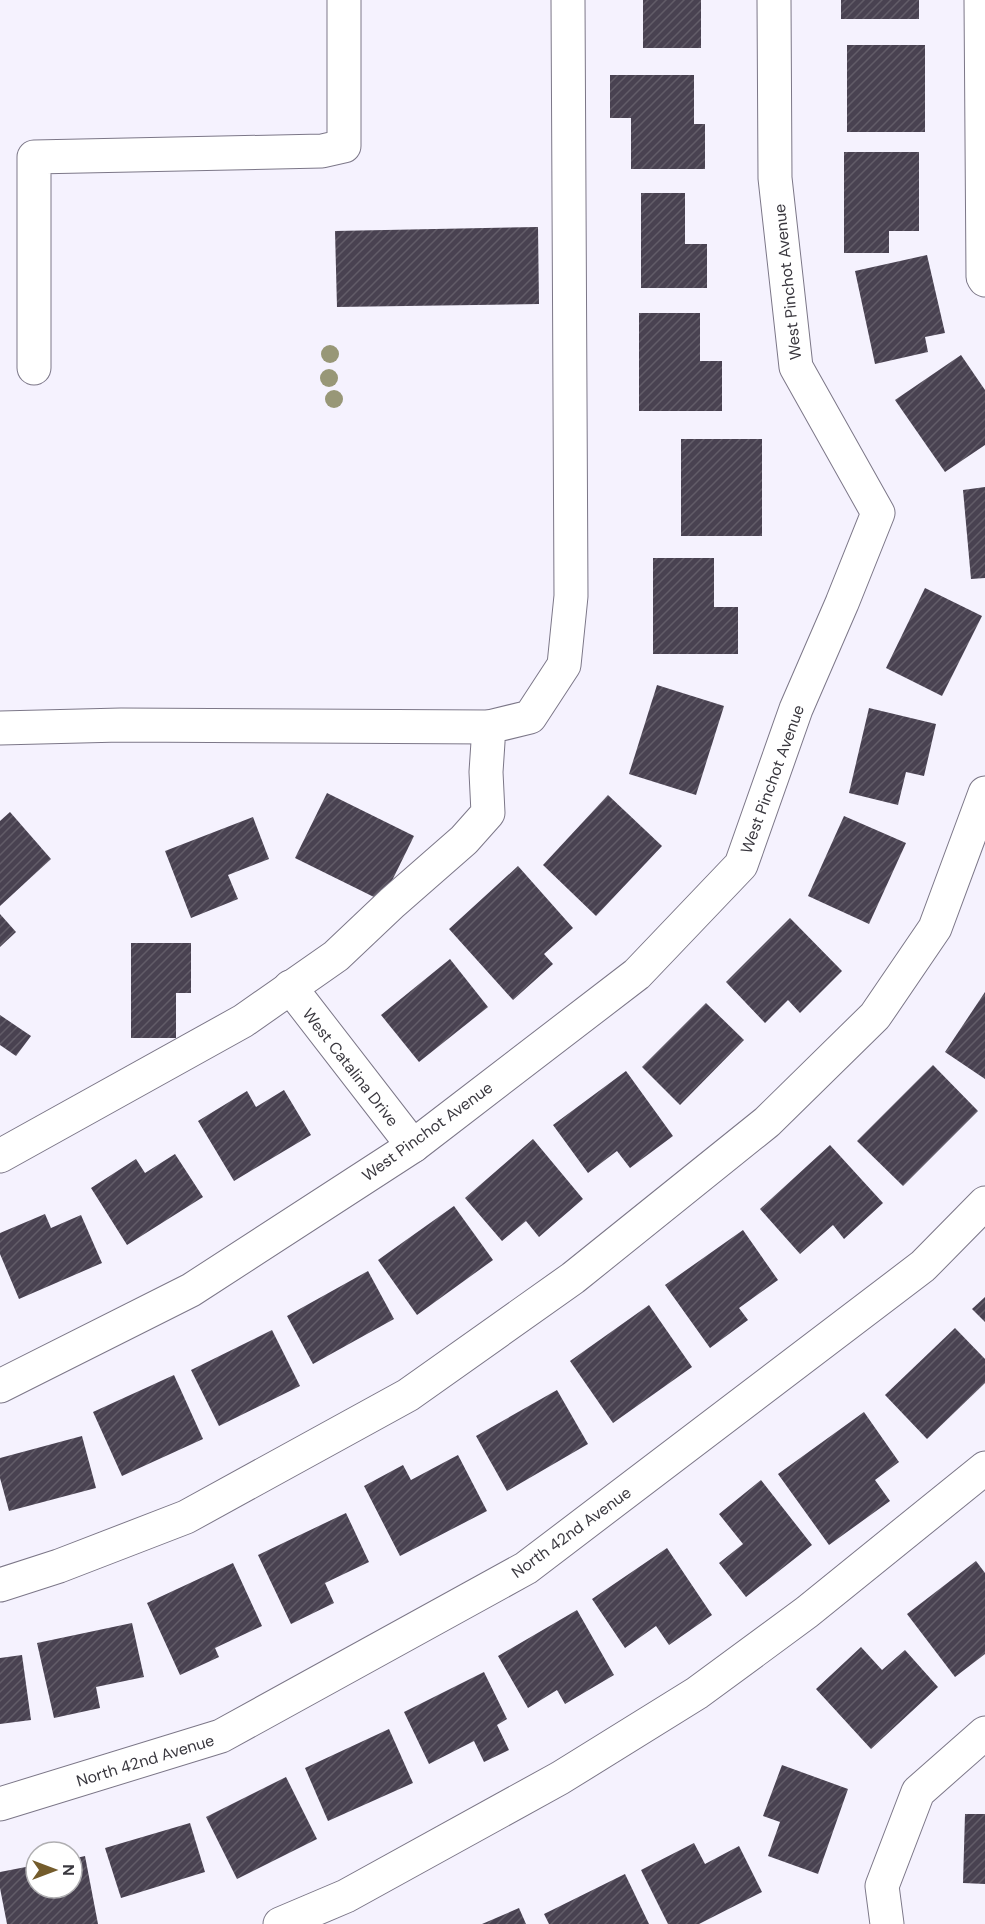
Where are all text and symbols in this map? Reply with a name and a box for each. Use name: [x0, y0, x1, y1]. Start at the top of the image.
street label: West Pinchot Avenue: [769, 203, 806, 361]
street label: West Pinchot Avenue: [736, 702, 809, 856]
street label: West Catalina Drive: [298, 1004, 403, 1131]
street label: West Pinchot Avenue: [358, 1077, 497, 1186]
street label: North 42nd Avenue: [507, 1482, 635, 1583]
street label: North 42nd Avenue: [74, 1730, 217, 1791]
north arrow: [24, 1840, 84, 1900]
text: N: [58, 1864, 79, 1876]

